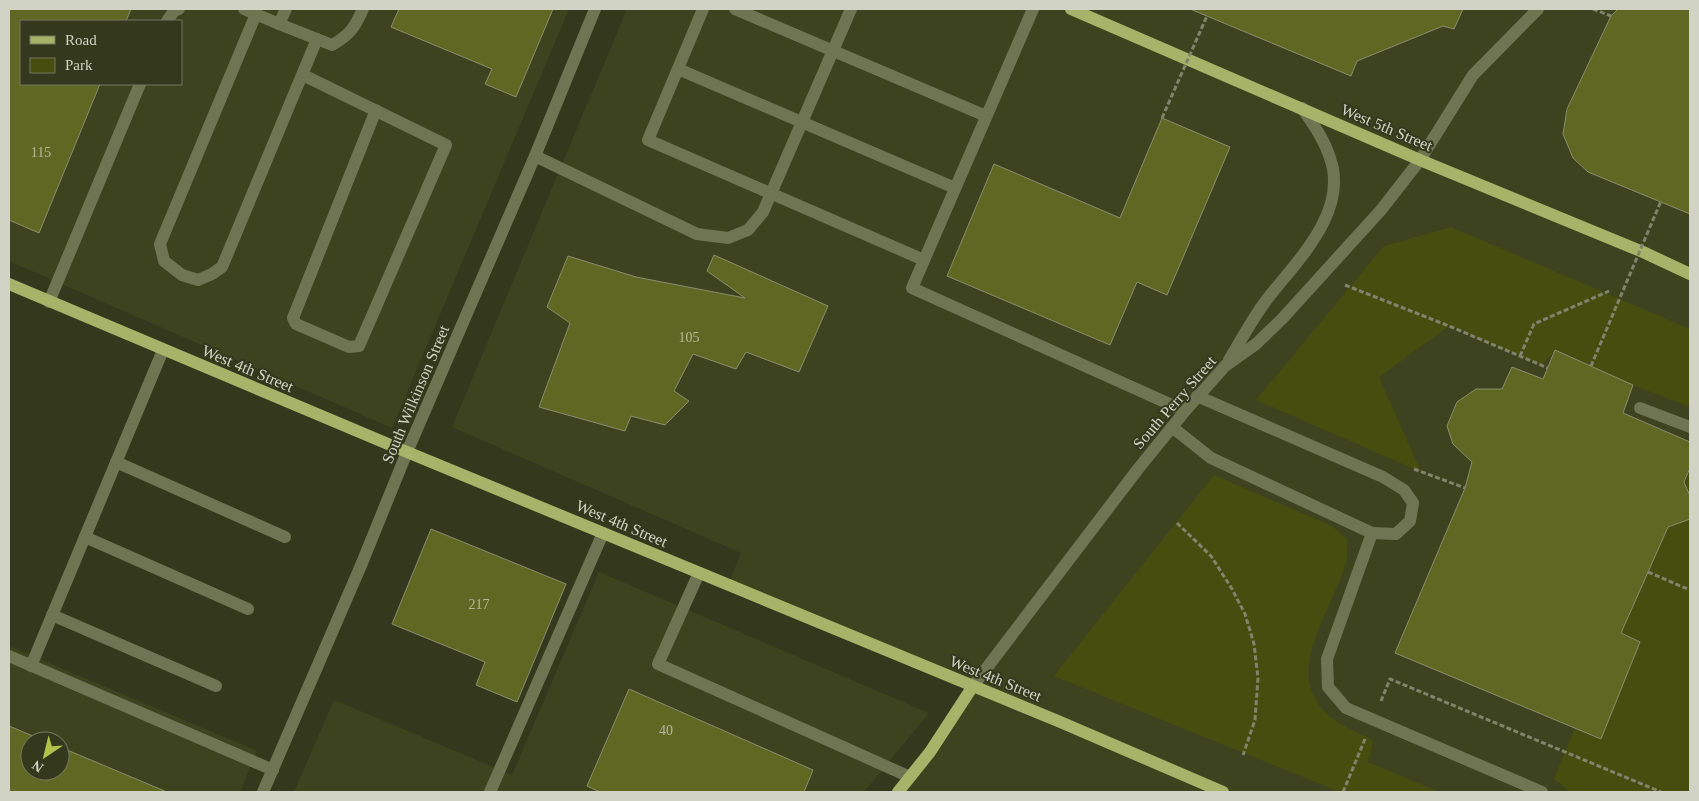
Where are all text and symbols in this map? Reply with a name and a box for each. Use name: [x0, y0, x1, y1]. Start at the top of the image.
legend: [20, 20, 182, 85]
text: Road: [65, 32, 97, 48]
text: Park: [65, 57, 93, 73]
street label: West 5th Street: [1339, 101, 1435, 155]
house number: 115: [31, 145, 51, 160]
street label: South Wilkinson Street: [379, 322, 452, 466]
house number: 105: [679, 330, 700, 345]
street label: West 4th Street: [200, 342, 296, 396]
street label: South Perry Street: [1129, 352, 1220, 453]
street label: West 4th Street: [574, 497, 670, 551]
house number: 217: [469, 597, 490, 612]
street label: West 4th Street: [947, 652, 1045, 705]
house number: 40: [659, 723, 673, 738]
north arrow: [20, 731, 70, 781]
text: N: [29, 757, 46, 775]

